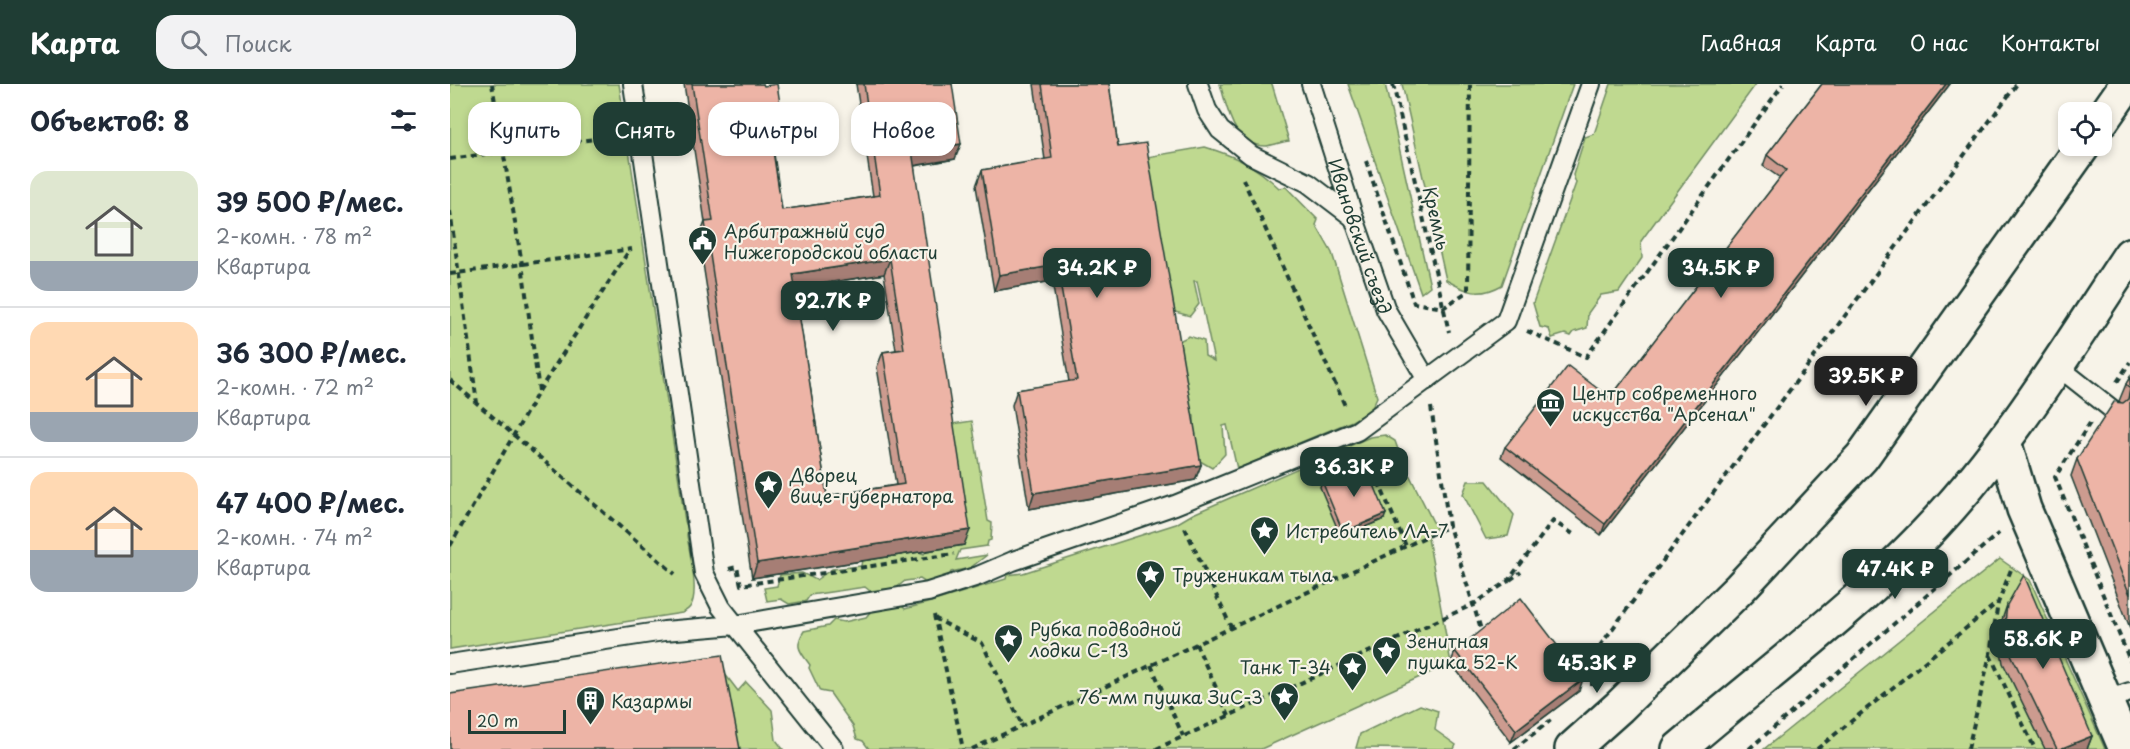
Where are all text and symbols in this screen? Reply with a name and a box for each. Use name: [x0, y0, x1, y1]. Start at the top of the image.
search box: [156, 15, 576, 69]
text: Карта: [30, 21, 120, 64]
icon: search: [177, 26, 210, 59]
text: Поиск: [225, 26, 292, 59]
text: Главная: [1701, 26, 1782, 58]
text: Карта: [1815, 26, 1877, 58]
text: О нас: [1910, 26, 1968, 58]
text: Контакты: [2001, 26, 2100, 58]
text: Объектов: 8: [30, 101, 190, 140]
chip: Купить: [468, 102, 581, 156]
chip: Снять: [593, 102, 696, 156]
chip: Фильтры: [708, 102, 839, 156]
chip: Новое: [851, 102, 956, 156]
map controls: [2058, 102, 2112, 156]
button: locate: [2058, 102, 2112, 156]
icon: filters: [387, 104, 420, 137]
street label: Ивановский съезд: [1322, 155, 1400, 318]
text: 39 500 ₽/мес.: [216, 182, 404, 221]
street label: Кремль: [1417, 183, 1457, 253]
icon: home: [78, 195, 150, 267]
place label: Арбитражный суд Нижегородской области: [724, 217, 938, 265]
text: 2-комн. · 78 m²: [216, 221, 372, 251]
public building icon: Арбитражный суд Нижегородской области: [687, 224, 719, 266]
pin: 34.2K ₽: [1042, 248, 1152, 299]
pin: 34.5K ₽: [1666, 248, 1776, 299]
text: Квартира: [216, 251, 310, 281]
text: 34.2K ₽: [1057, 252, 1137, 282]
text: 34.5K ₽: [1682, 252, 1760, 282]
pin: 92.7K ₽: [778, 281, 888, 332]
text: 92.7K ₽: [795, 285, 871, 315]
text: 36 300 ₽/мес.: [216, 333, 407, 372]
icon: home: [78, 346, 150, 418]
pin: 39.5K ₽: [1811, 356, 1921, 407]
text: 39.5K ₽: [1828, 360, 1904, 390]
text: 2-комн. · 72 m²: [216, 372, 374, 402]
place label: Центр современного искусства "Арсенал": [1572, 379, 1757, 427]
museum icon: Центр современного искусства "Арсенал": [1535, 386, 1567, 428]
text: Квартира: [216, 402, 310, 432]
pin: 36.3K ₽: [1299, 447, 1409, 498]
text: 36.3K ₽: [1314, 451, 1394, 481]
place label: Дворец вице-губернатора: [789, 461, 954, 509]
place icon: Дворец вице-губернатора: [753, 468, 785, 510]
text: 47 400 ₽/мес.: [216, 483, 405, 522]
icon: home: [78, 496, 150, 568]
place icon: Истребитель ЛА-7: [1249, 514, 1281, 556]
place label: Истребитель ЛА-7: [1286, 517, 1448, 544]
text: 2-комн. · 74 m²: [216, 522, 373, 552]
pin: 47.4K ₽: [1840, 549, 1950, 600]
text: Квартира: [216, 552, 310, 582]
text: 47.4K ₽: [1856, 553, 1934, 583]
place icon: Труженикам тыла: [1135, 558, 1167, 600]
place label: Труженикам тыла: [1172, 561, 1333, 588]
place label: Рубка подводной лодки С-13: [1029, 615, 1182, 663]
pin: 58.6K ₽: [1988, 619, 2098, 670]
place icon: Рубка подводной лодки С-13: [993, 622, 1025, 664]
text: 58.6K ₽: [2003, 623, 2083, 653]
place label: Зенитная пушка 52-К: [1407, 627, 1518, 675]
place icon: Зенитная пушка 52-К: [1370, 634, 1402, 676]
pin: 45.3K ₽: [1542, 643, 1652, 694]
text: 45.3K ₽: [1558, 647, 1636, 677]
place icon: Танк Т-34: [1336, 650, 1368, 692]
place label: Танк Т-34: [1240, 653, 1331, 680]
place icon: 76-мм пушка ЗиС-3: [1268, 680, 1300, 722]
place label: 76-мм пушка ЗиС-3: [1079, 683, 1263, 710]
building icon: Казармы: [574, 684, 606, 726]
place label: Казармы: [611, 687, 693, 714]
scale bar: [468, 707, 566, 734]
text: 20 m: [477, 708, 518, 732]

